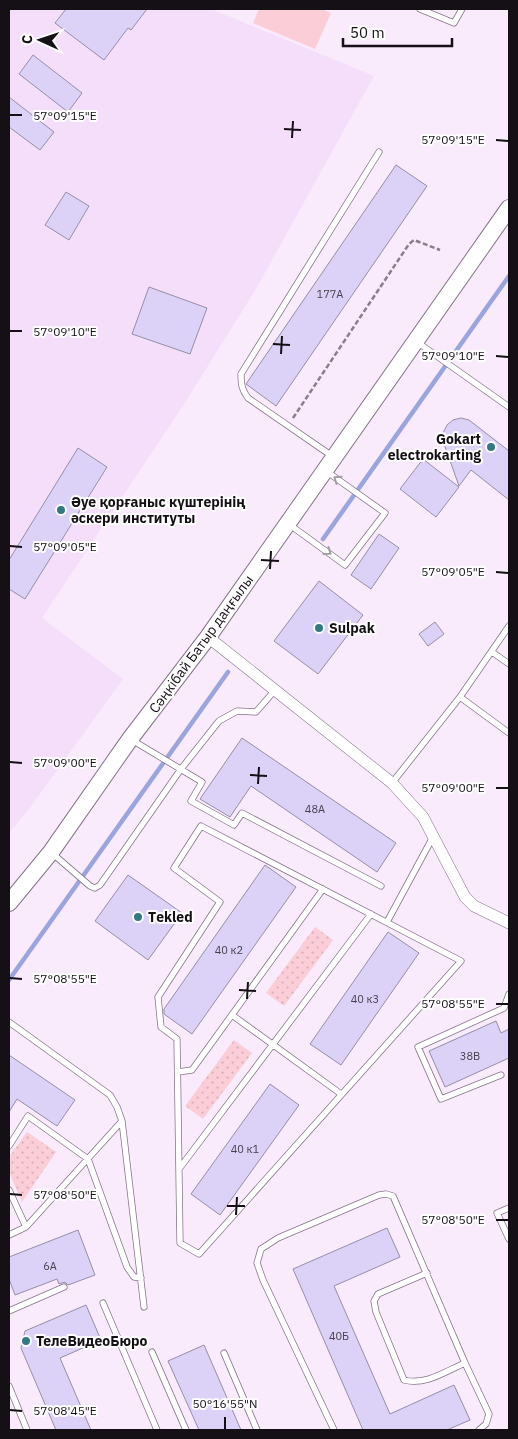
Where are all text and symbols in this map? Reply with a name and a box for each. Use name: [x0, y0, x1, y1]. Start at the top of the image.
north arrow: [15, 15, 65, 65]
scale bar: [343, 15, 452, 47]
text: 50 m: [350, 23, 385, 42]
text: С: [18, 34, 36, 44]
text: 57°09'15"E: [33, 108, 97, 123]
text: 57°09'15"E: [421, 132, 485, 147]
house number: 177А: [317, 287, 343, 301]
text: 57°09'10"E: [33, 324, 97, 339]
text: 57°09'10"E: [421, 348, 485, 363]
place label: Gokart electrokarting: [388, 430, 481, 464]
marker: Gokart electrokarting: [485, 441, 497, 453]
one-way arrow: [333, 476, 343, 485]
place label: Әуе қорғаныс күштерінің әскери институты: [71, 493, 245, 527]
marker: Әуе қорғаныс күштерінің әскери институты: [55, 504, 67, 516]
text: 57°09'05"E: [33, 539, 97, 554]
one-way arrow: [322, 546, 332, 555]
text: 57°09'05"E: [421, 564, 485, 579]
street label: Сәңкібай Батыр даңғылы: [145, 571, 257, 717]
place label: Sulpak: [329, 619, 376, 637]
marker: Sulpak: [313, 622, 325, 634]
text: 57°09'00"E: [33, 755, 97, 770]
text: 57°09'00"E: [421, 780, 485, 795]
house number: 48А: [305, 802, 325, 816]
place label: Тekled: [148, 908, 193, 926]
marker: Тekled: [132, 911, 144, 923]
house number: 40 к2: [215, 943, 243, 957]
text: 57°08'55"E: [33, 971, 97, 986]
house number: 40 к3: [351, 992, 379, 1006]
text: 57°08'55"E: [421, 996, 485, 1011]
house number: 38В: [460, 1049, 480, 1063]
house number: 40 к1: [231, 1142, 260, 1156]
text: 57°08'50"E: [33, 1187, 97, 1202]
text: 57°08'50"E: [421, 1212, 485, 1227]
house number: 6А: [43, 1259, 57, 1273]
house number: 40Б: [329, 1329, 349, 1343]
place label: ТелеВидеоБюро: [36, 1332, 147, 1350]
marker: ТелеВидеоБюро: [20, 1335, 32, 1347]
text: 50°16'55"N: [192, 1396, 258, 1411]
text: 57°08'45"E: [33, 1403, 97, 1418]

